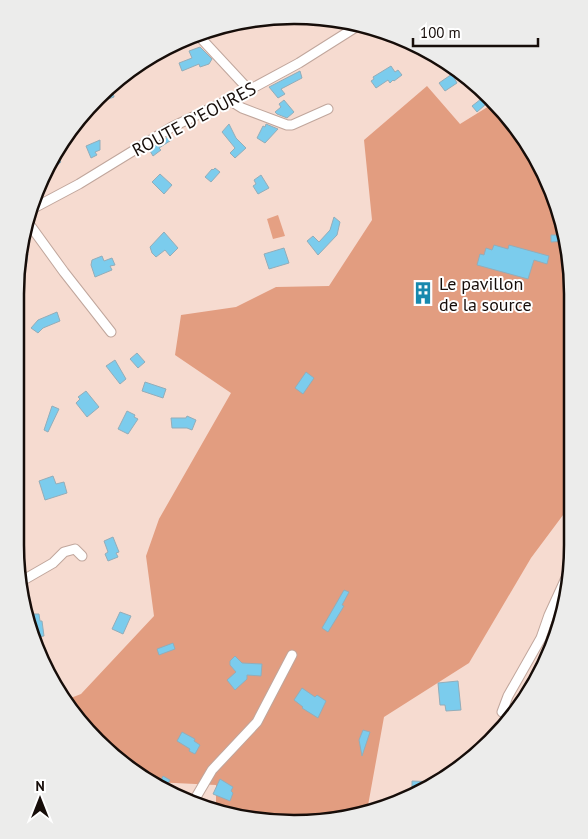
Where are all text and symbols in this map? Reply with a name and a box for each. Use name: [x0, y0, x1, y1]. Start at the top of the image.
scale bar: [413, 15, 538, 47]
text: 100 m: [420, 23, 461, 42]
street label: ROUTE D'EOURES: [128, 77, 260, 161]
place label: Le pavillon de la source: [439, 272, 532, 316]
building icon: Le pavillon de la source: [410, 280, 436, 306]
north arrow: [15, 774, 65, 824]
text: N: [35, 777, 45, 795]

